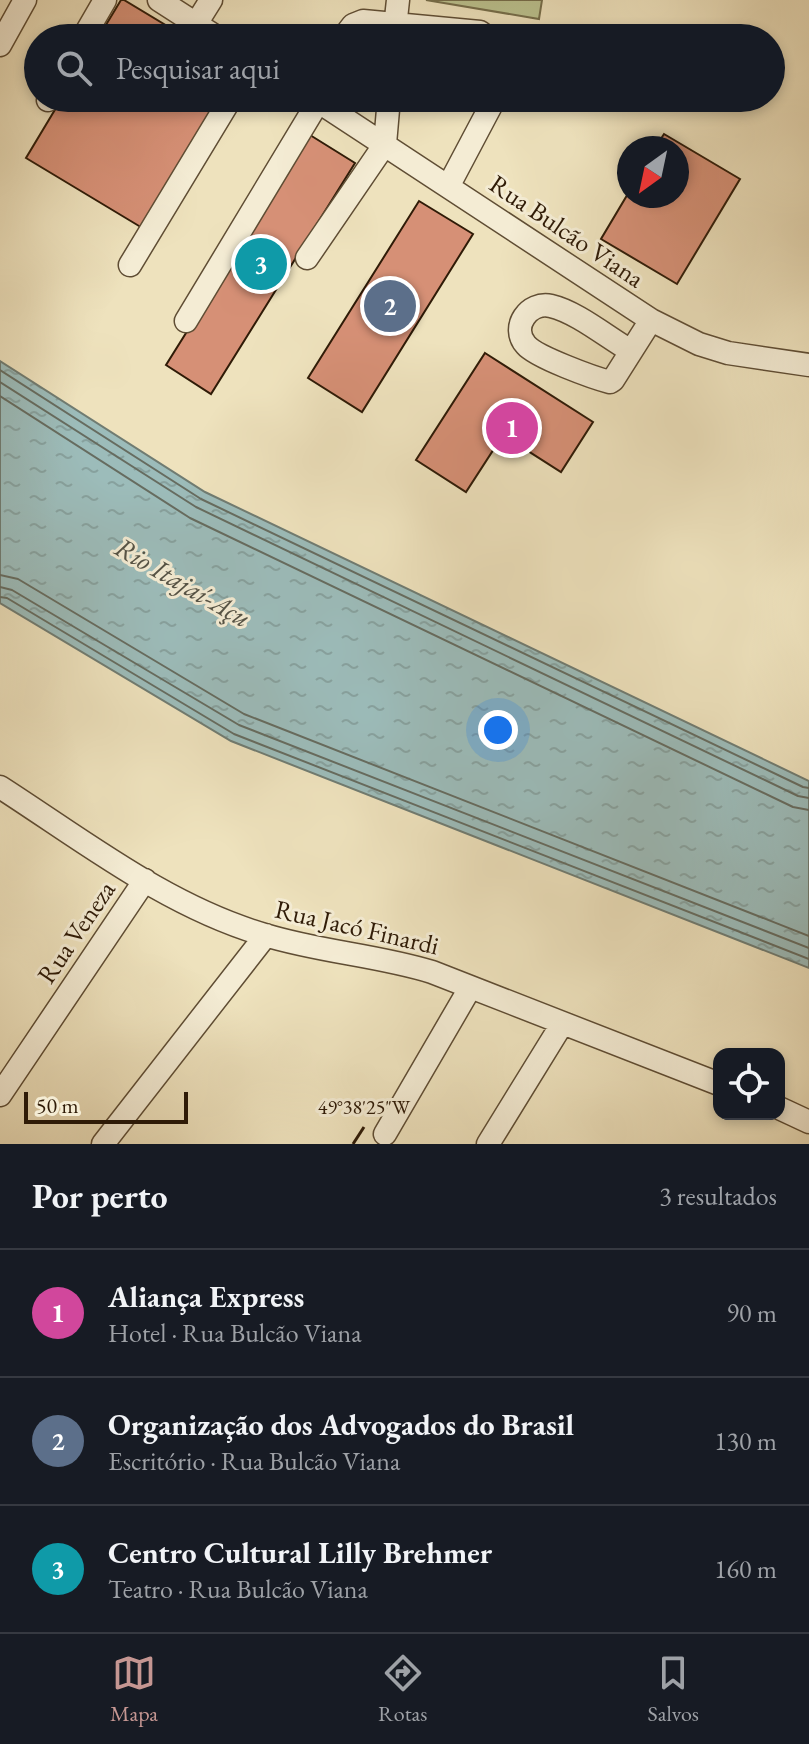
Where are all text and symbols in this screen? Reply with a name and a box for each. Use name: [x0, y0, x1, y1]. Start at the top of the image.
search box: [24, 24, 785, 112]
icon: search: [52, 46, 96, 90]
text: Pesquisar aqui: [116, 49, 280, 88]
north arrow: [617, 136, 689, 208]
street label: Rua Bulcão Viana: [483, 167, 651, 296]
pin: 3: [235, 234, 287, 294]
pin: 2: [364, 276, 416, 336]
pin: 1: [486, 398, 538, 458]
water label: Rio Itajaí-Açu: [108, 529, 258, 635]
your location: [478, 710, 518, 750]
street label: Rua Veneza: [29, 874, 123, 990]
street label: Rua Jacó Finardi: [272, 892, 442, 962]
map controls: [713, 1048, 785, 1120]
button: locate: [713, 1048, 785, 1120]
scale bar: [24, 1088, 188, 1124]
text: 50 m: [36, 1091, 79, 1120]
text: 49°38'25"W: [318, 1094, 411, 1120]
text: Por perto: [32, 1174, 168, 1218]
text: 3 resultados: [659, 1179, 777, 1213]
text: Aliança Express: [108, 1277, 304, 1316]
text: 1: [51, 1296, 65, 1330]
text: 90 m: [727, 1296, 777, 1330]
text: Hotel · Rua Bulcão Viana: [108, 1316, 362, 1350]
text: Organização dos Advogados do Brasil: [108, 1405, 574, 1444]
text: 2: [51, 1424, 65, 1458]
text: 130 m: [714, 1424, 777, 1458]
text: Escritório · Rua Bulcão Viana: [108, 1444, 400, 1478]
text: Centro Cultural Lilly Brehmer: [108, 1533, 492, 1572]
text: 3: [51, 1552, 65, 1586]
text: 160 m: [714, 1552, 777, 1586]
text: Teatro · Rua Bulcão Viana: [108, 1572, 368, 1606]
tab: Mapa: [110, 1651, 158, 1728]
tab: Rotas: [378, 1651, 427, 1728]
tab: Salvos: [648, 1651, 699, 1728]

